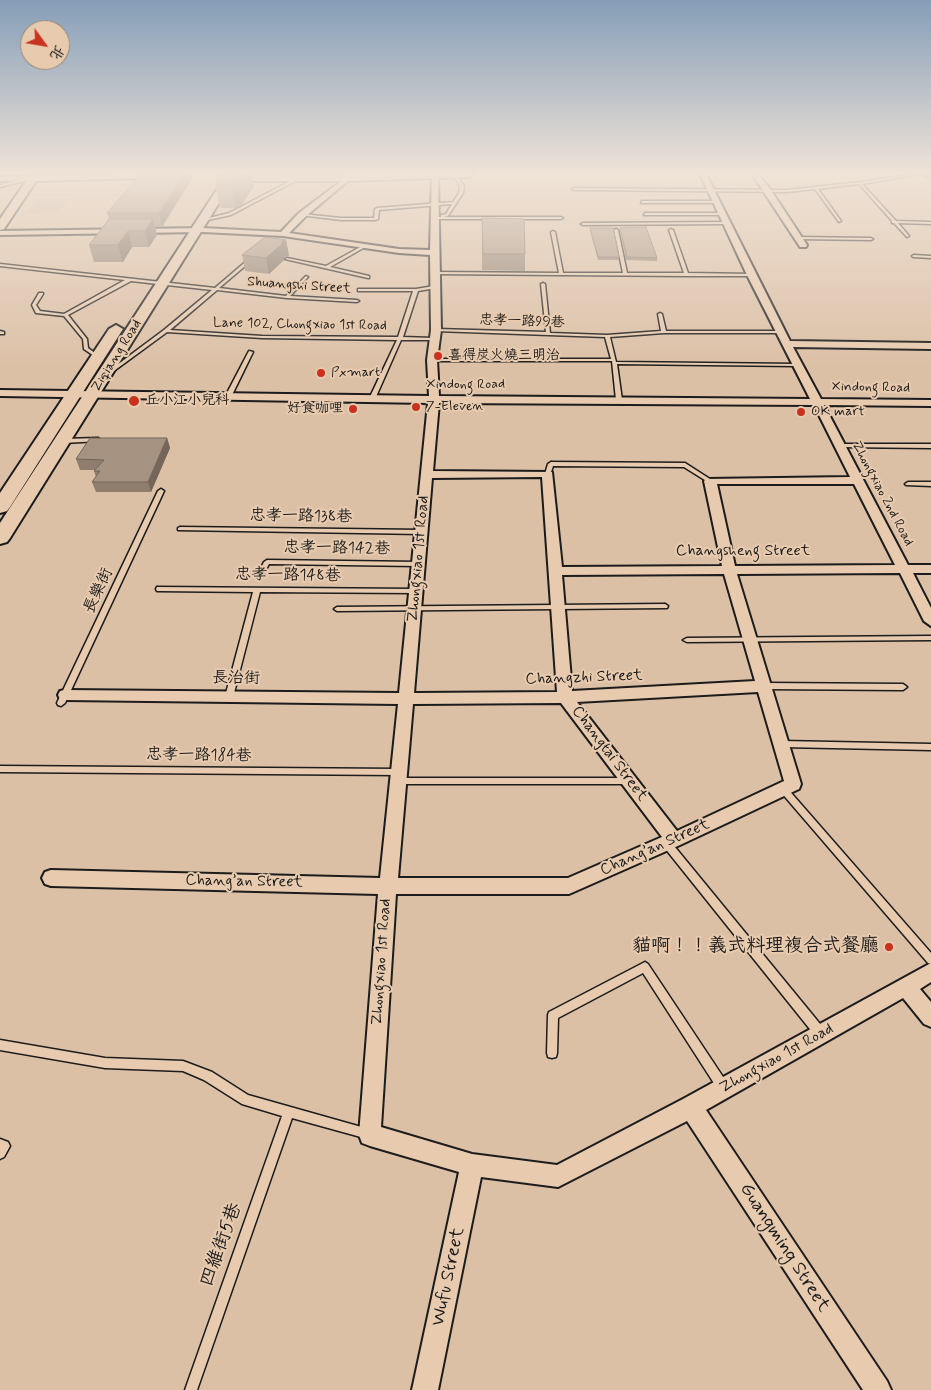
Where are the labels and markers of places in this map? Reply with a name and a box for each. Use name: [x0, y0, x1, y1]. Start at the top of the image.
place label: 喜得炭火燒三明治: [448, 348, 560, 364]
marker: 喜得炭火燒三明治: [432, 350, 444, 362]
place label: Pxmart: [331, 365, 380, 381]
marker: Pxmart: [315, 367, 327, 379]
place label: 丘小江小兒科: [145, 393, 229, 409]
marker: 丘小江小兒科: [127, 394, 141, 408]
place label: 7-Eleven: [426, 399, 484, 415]
place label: 好食咖哩: [287, 401, 343, 417]
marker: 7-Eleven: [410, 401, 422, 413]
marker: 好食咖哩: [347, 403, 359, 415]
place label: OK mart: [811, 404, 865, 420]
marker: OK mart: [795, 406, 807, 418]
place label: 貓啊！！義式料理複合式餐廳: [632, 936, 879, 958]
marker: 貓啊！！義式料理複合式餐廳: [883, 941, 895, 953]

